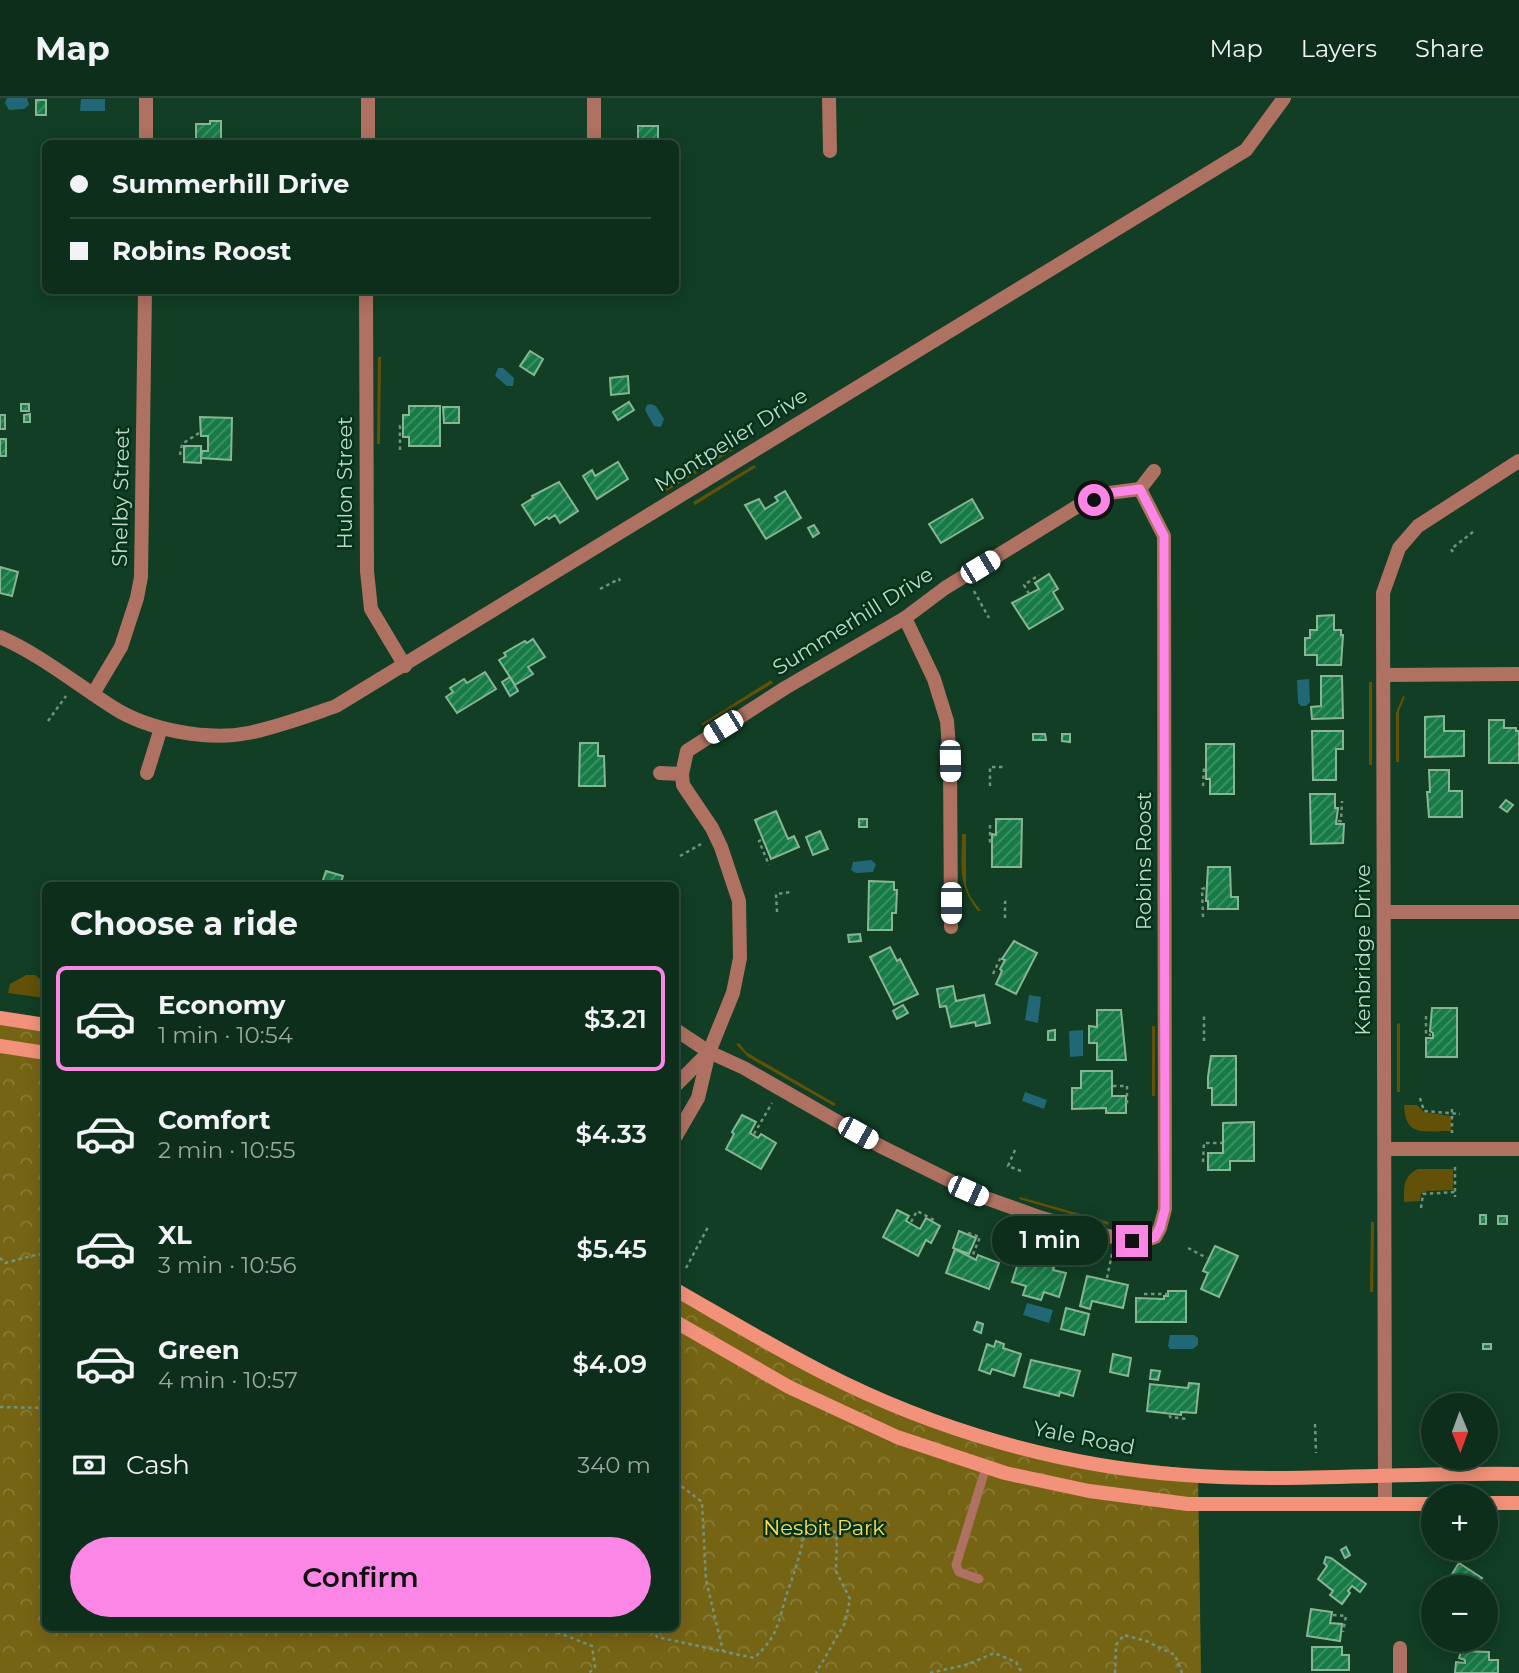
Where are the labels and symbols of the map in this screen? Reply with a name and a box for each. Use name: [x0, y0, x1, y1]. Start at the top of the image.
street label: Montpelier Drive: [650, 382, 812, 497]
street label: Hulon Street: [332, 416, 357, 550]
street label: Shelby Street: [107, 427, 134, 567]
route start: [1078, 484, 1110, 516]
car: [957, 547, 1004, 587]
street label: Summerhill Drive: [768, 561, 937, 680]
car: [700, 707, 747, 747]
car: [940, 740, 961, 782]
street label: Robins Roost: [1131, 792, 1156, 930]
street label: Kenbridge Drive: [1350, 864, 1375, 1036]
car: [941, 882, 962, 924]
car: [835, 1114, 882, 1152]
car: [945, 1173, 992, 1209]
callout: 1 min: [992, 1216, 1108, 1266]
route end: [1116, 1225, 1148, 1257]
north arrow: [1421, 1393, 1498, 1470]
street label: Yale Road: [1031, 1415, 1137, 1460]
park label: Nesbit Park: [763, 1515, 885, 1540]

